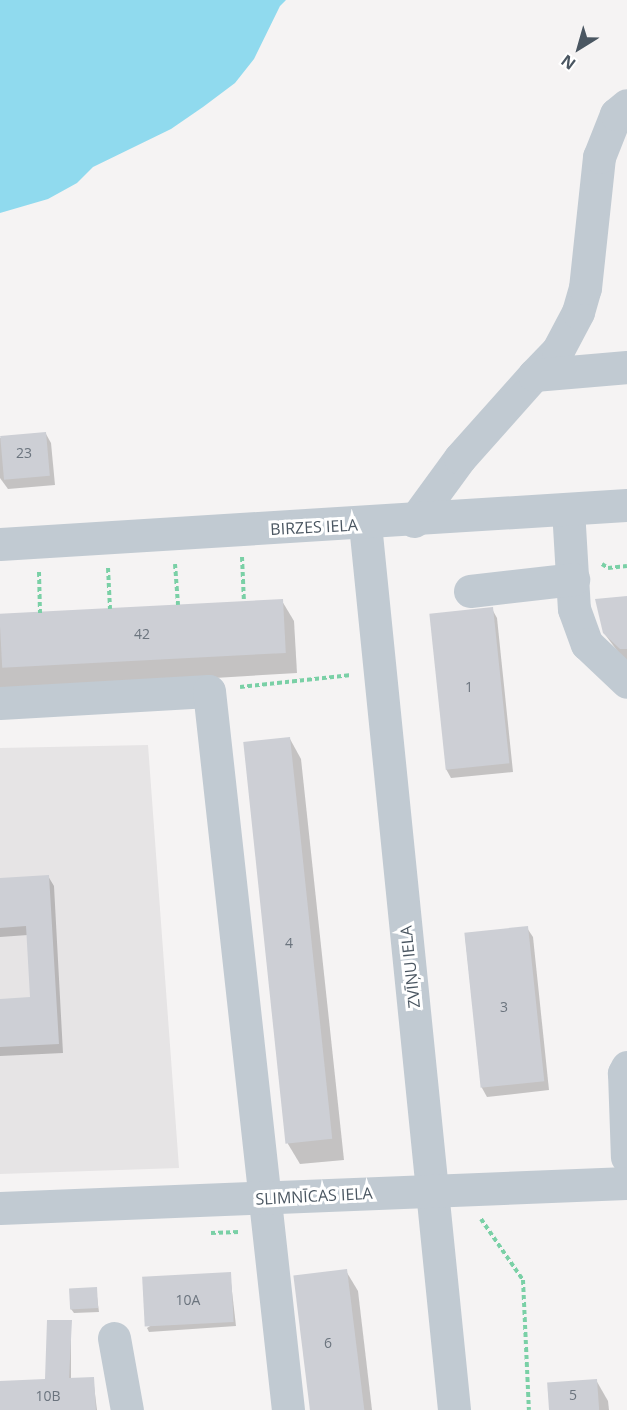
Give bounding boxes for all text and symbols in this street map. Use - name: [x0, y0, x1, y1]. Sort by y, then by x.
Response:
- north arrow: [549, 18, 609, 78]
- text: N: [556, 50, 580, 75]
- house number: 23: [16, 445, 32, 461]
- street label: BIRZES IELA: [270, 515, 358, 539]
- house number: 42: [134, 626, 150, 642]
- house number: 1: [465, 679, 473, 695]
- street label: ZVĪŅU IELA: [396, 925, 424, 1009]
- house number: 4: [285, 935, 293, 951]
- house number: 3: [500, 999, 508, 1015]
- street label: SLIMNĪCAS IELA: [255, 1183, 373, 1209]
- house number: 10A: [176, 1292, 200, 1308]
- house number: 6: [324, 1335, 332, 1351]
- house number: 5: [569, 1387, 577, 1403]
- house number: 10B: [35, 1388, 61, 1404]

